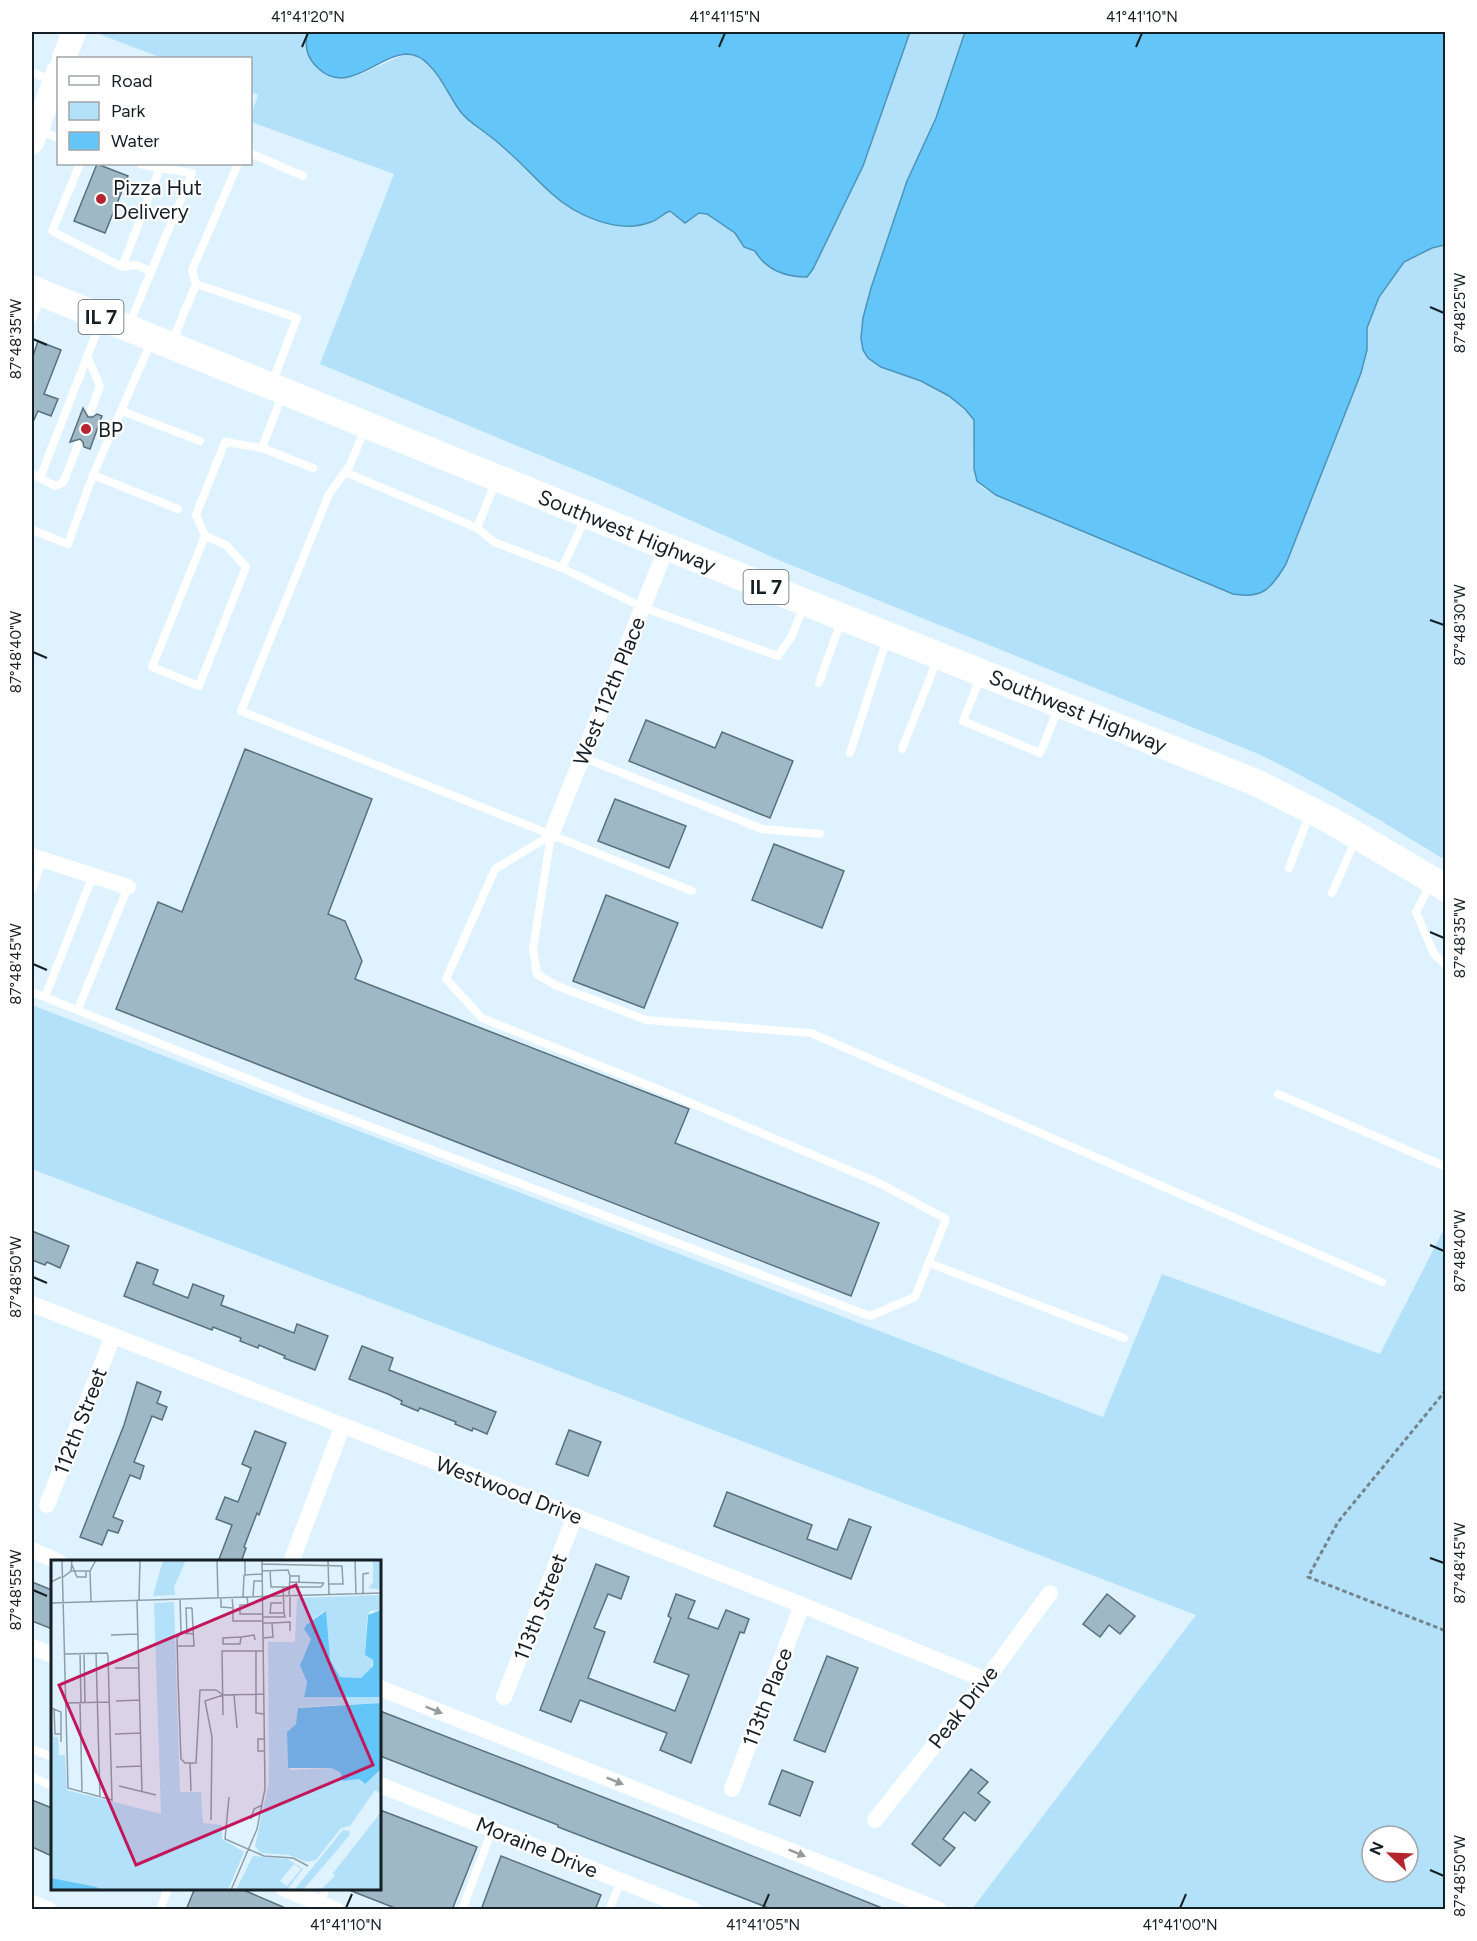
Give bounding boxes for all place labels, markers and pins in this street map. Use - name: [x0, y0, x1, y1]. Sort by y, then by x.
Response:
- place label: Pizza Hut Delivery: [113, 175, 202, 224]
- marker: Pizza Hut Delivery: [94, 192, 108, 206]
- place label: BP: [98, 417, 123, 442]
- marker: BP: [79, 422, 93, 436]

